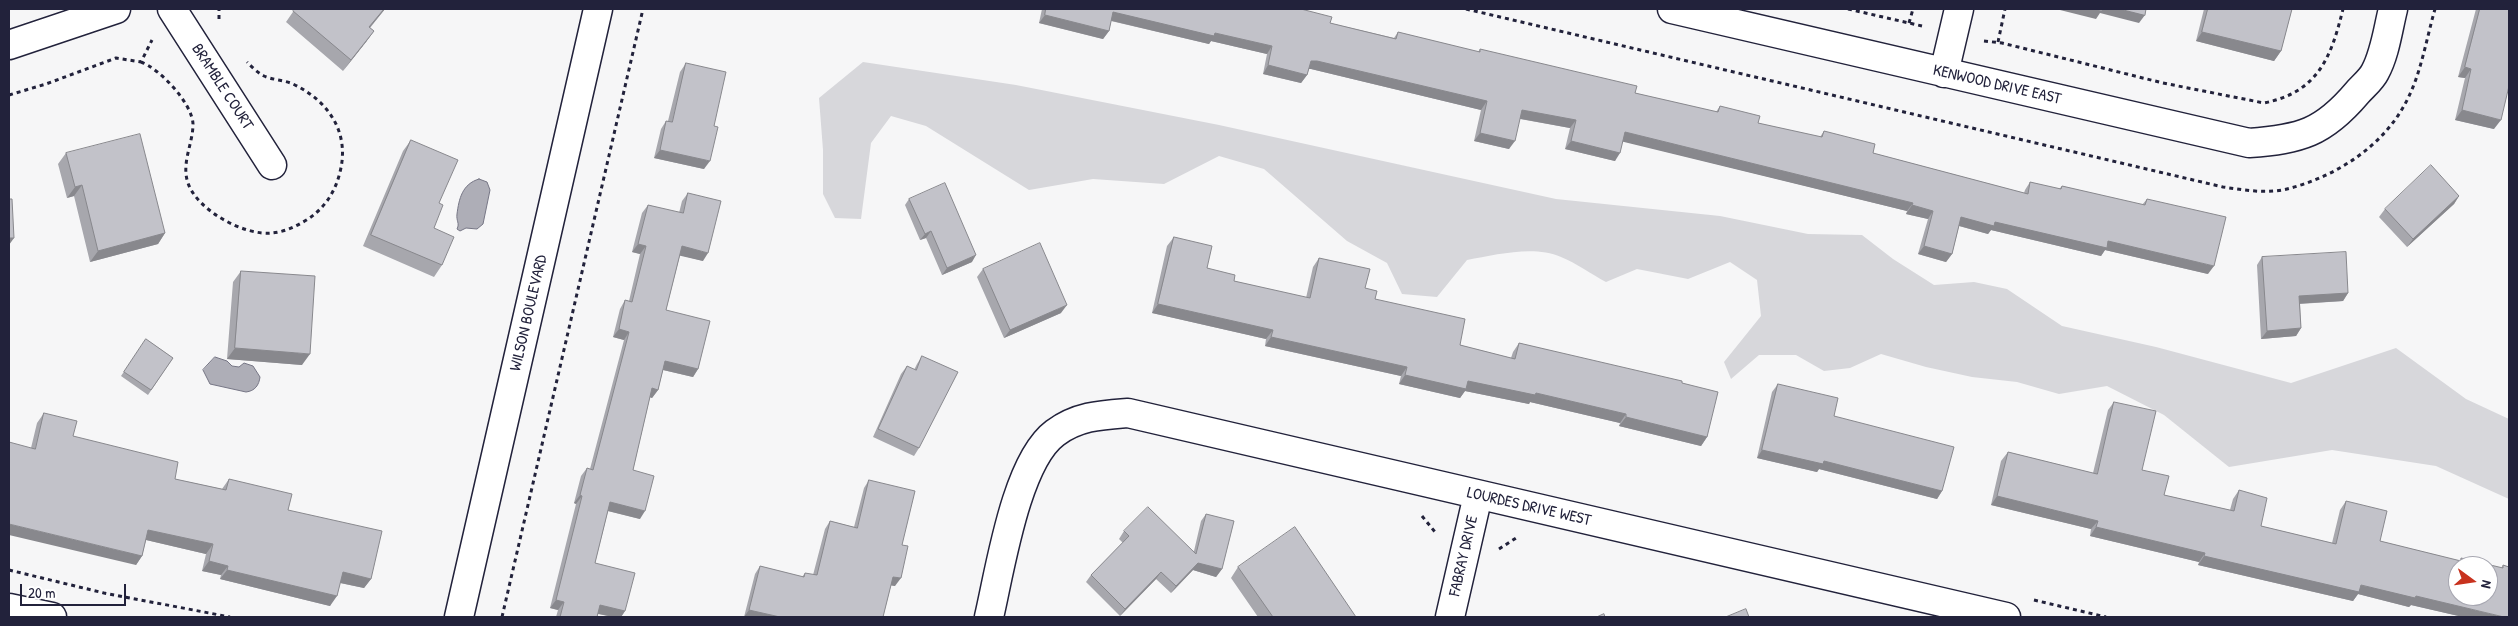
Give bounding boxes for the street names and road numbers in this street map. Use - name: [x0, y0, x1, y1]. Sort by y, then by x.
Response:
- street label: BRAMBLE COURT: [187, 40, 257, 134]
- street label: KENWOOD DRIVE EAST: [1931, 61, 2063, 109]
- street label: WILSON BOULEVARD: [506, 253, 552, 373]
- street label: LOURDES DRIVE WEST: [1465, 483, 1593, 531]
- street label: FABRAY DRIVE: [1445, 514, 1483, 598]

